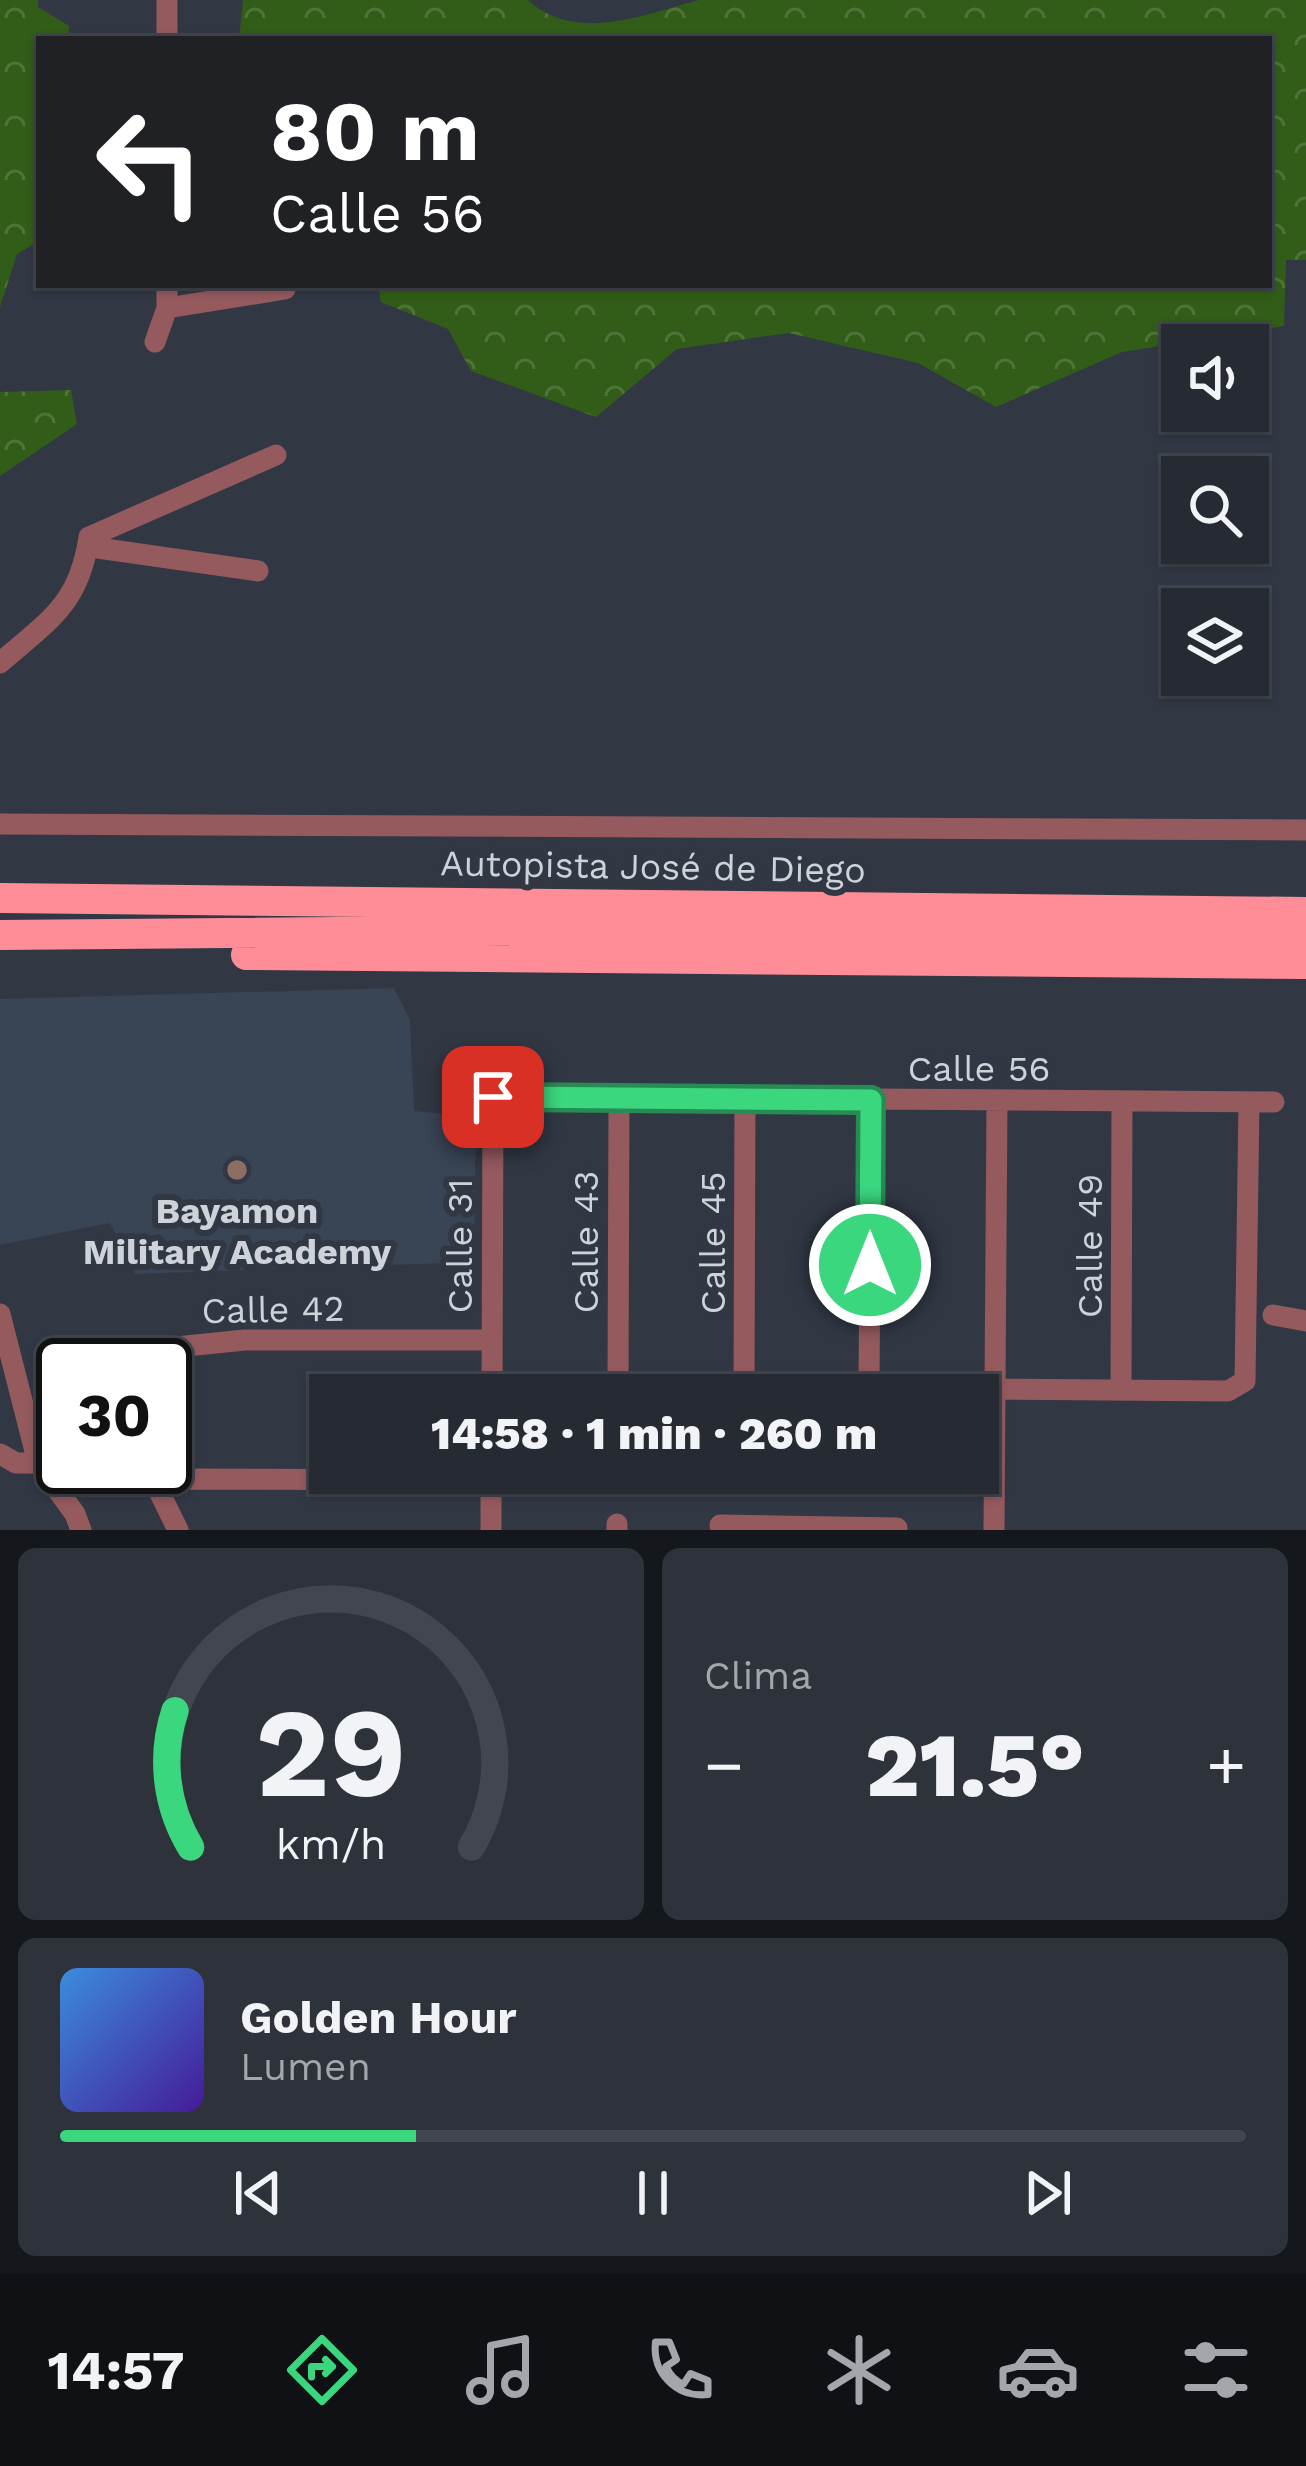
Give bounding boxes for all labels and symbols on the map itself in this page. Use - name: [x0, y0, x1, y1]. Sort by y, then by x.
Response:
- street label: Autopista José de Diego: [440, 842, 866, 892]
- pin: [442, 1046, 544, 1148]
- street label: Calle 56: [908, 1048, 1051, 1090]
- marker: Bayamon Military Academy: [224, 1157, 250, 1183]
- street label: Calle 43: [565, 1170, 607, 1314]
- street label: Calle 45: [692, 1171, 734, 1315]
- street label: Calle 49: [1069, 1174, 1111, 1318]
- street label: Calle 31: [439, 1178, 481, 1314]
- place label: Bayamon Military Academy: [83, 1190, 392, 1273]
- position arrow: [807, 1202, 933, 1328]
- street label: Calle 42: [201, 1288, 345, 1332]
- speed limit sign: 30: [36, 1338, 192, 1494]

